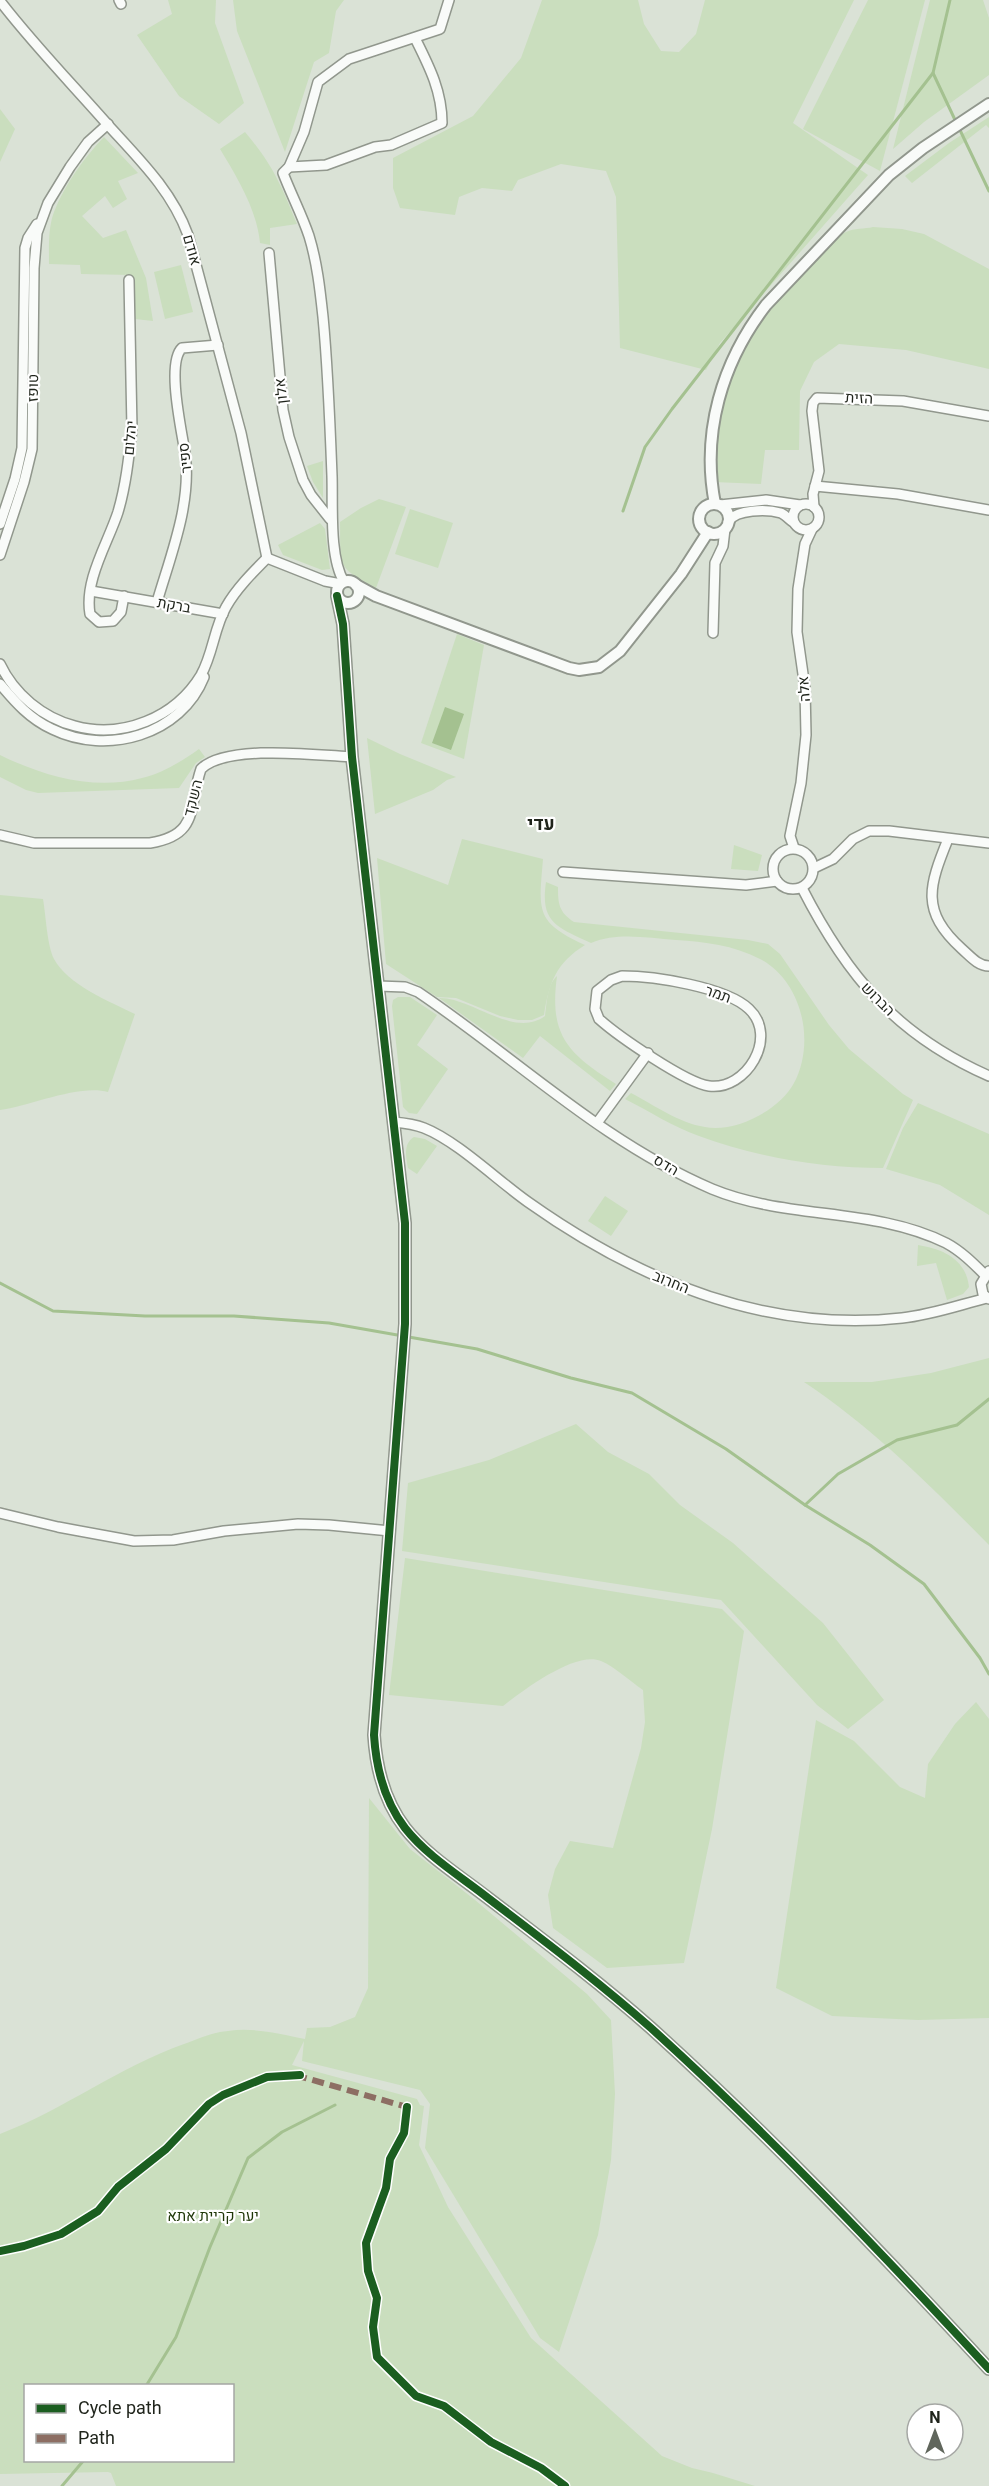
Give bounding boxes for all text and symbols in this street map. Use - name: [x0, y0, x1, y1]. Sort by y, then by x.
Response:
- street label: אודם: [179, 232, 205, 268]
- street label: טופז: [24, 374, 42, 402]
- street label: אלון: [271, 377, 291, 405]
- street label: הזית: [845, 388, 873, 408]
- street label: יהלום: [120, 420, 140, 456]
- street label: ספיר: [174, 442, 196, 474]
- street label: ברקת: [156, 593, 192, 617]
- street label: אלה: [794, 675, 814, 703]
- street label: השקד: [180, 777, 206, 819]
- district label: עדי: [527, 813, 555, 834]
- street label: הברוש: [857, 978, 899, 1020]
- street label: תמר: [703, 981, 733, 1007]
- street label: הדס: [650, 1151, 682, 1179]
- street label: החרוב: [650, 1267, 692, 1297]
- park label: יער קריית אתא: [167, 2207, 259, 2225]
- legend: [24, 2384, 234, 2462]
- text: Cycle path: [78, 2397, 162, 2418]
- north arrow: [905, 2402, 965, 2462]
- text: N: [929, 2408, 941, 2427]
- text: Path: [78, 2427, 115, 2448]

